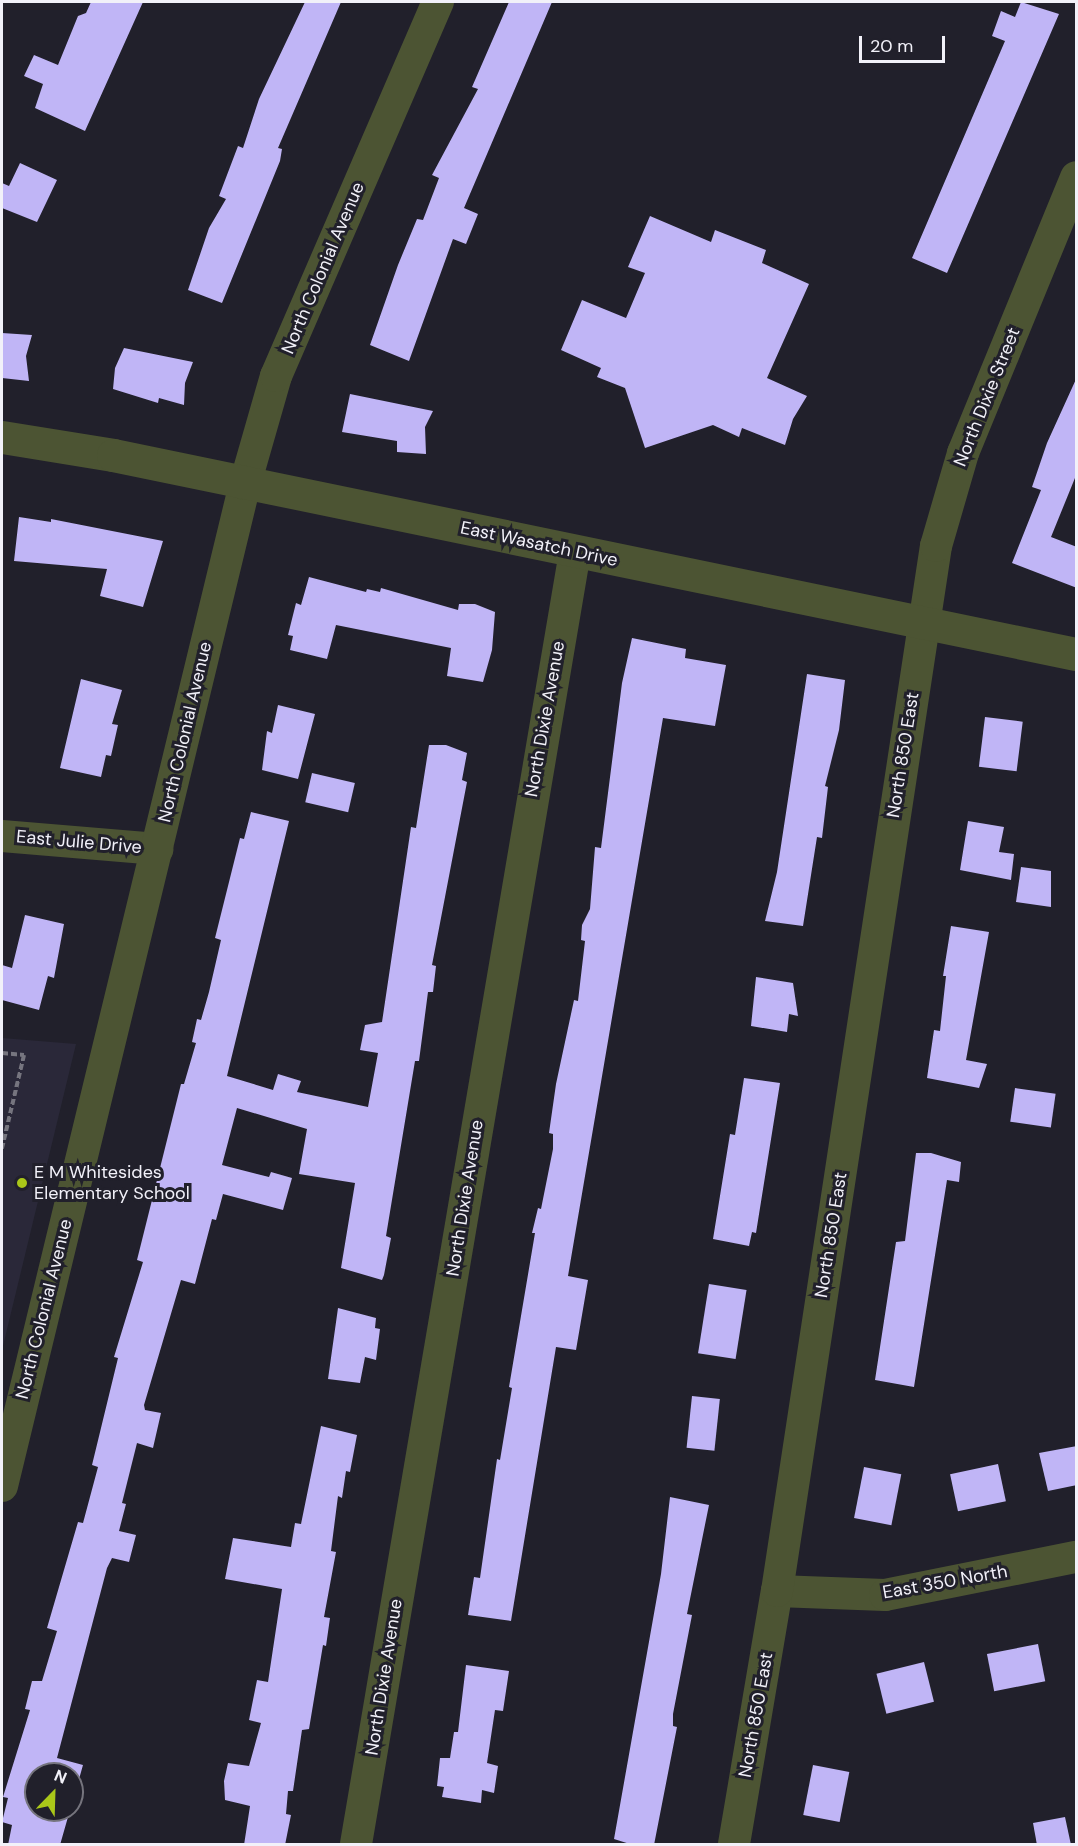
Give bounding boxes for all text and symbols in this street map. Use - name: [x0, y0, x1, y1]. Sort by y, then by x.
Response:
- scale bar: [862, 24, 948, 62]
- text: 20 m: [870, 34, 913, 58]
- street label: North Colonial Avenue: [277, 179, 369, 357]
- street label: North Dixie Street: [949, 324, 1025, 470]
- street label: East Wasatch Drive: [458, 517, 620, 571]
- street label: North Dixie Avenue: [521, 639, 569, 799]
- street label: North Colonial Avenue: [154, 640, 216, 824]
- street label: North 850 East: [882, 691, 924, 819]
- street label: East Julie Drive: [15, 826, 143, 858]
- street label: North Dixie Avenue: [442, 1118, 488, 1278]
- place label: E M Whitesides Elementary School: [34, 1162, 190, 1204]
- street label: North 850 East: [810, 1171, 852, 1299]
- marker: E M Whitesides Elementary School: [15, 1176, 29, 1190]
- street label: North Colonial Avenue: [11, 1217, 77, 1401]
- street label: East 350 North: [881, 1560, 1009, 1604]
- street label: North Dixie Avenue: [361, 1597, 407, 1757]
- street label: North 850 East: [734, 1651, 778, 1779]
- north arrow: [24, 1762, 84, 1822]
- text: N: [51, 1765, 70, 1789]

